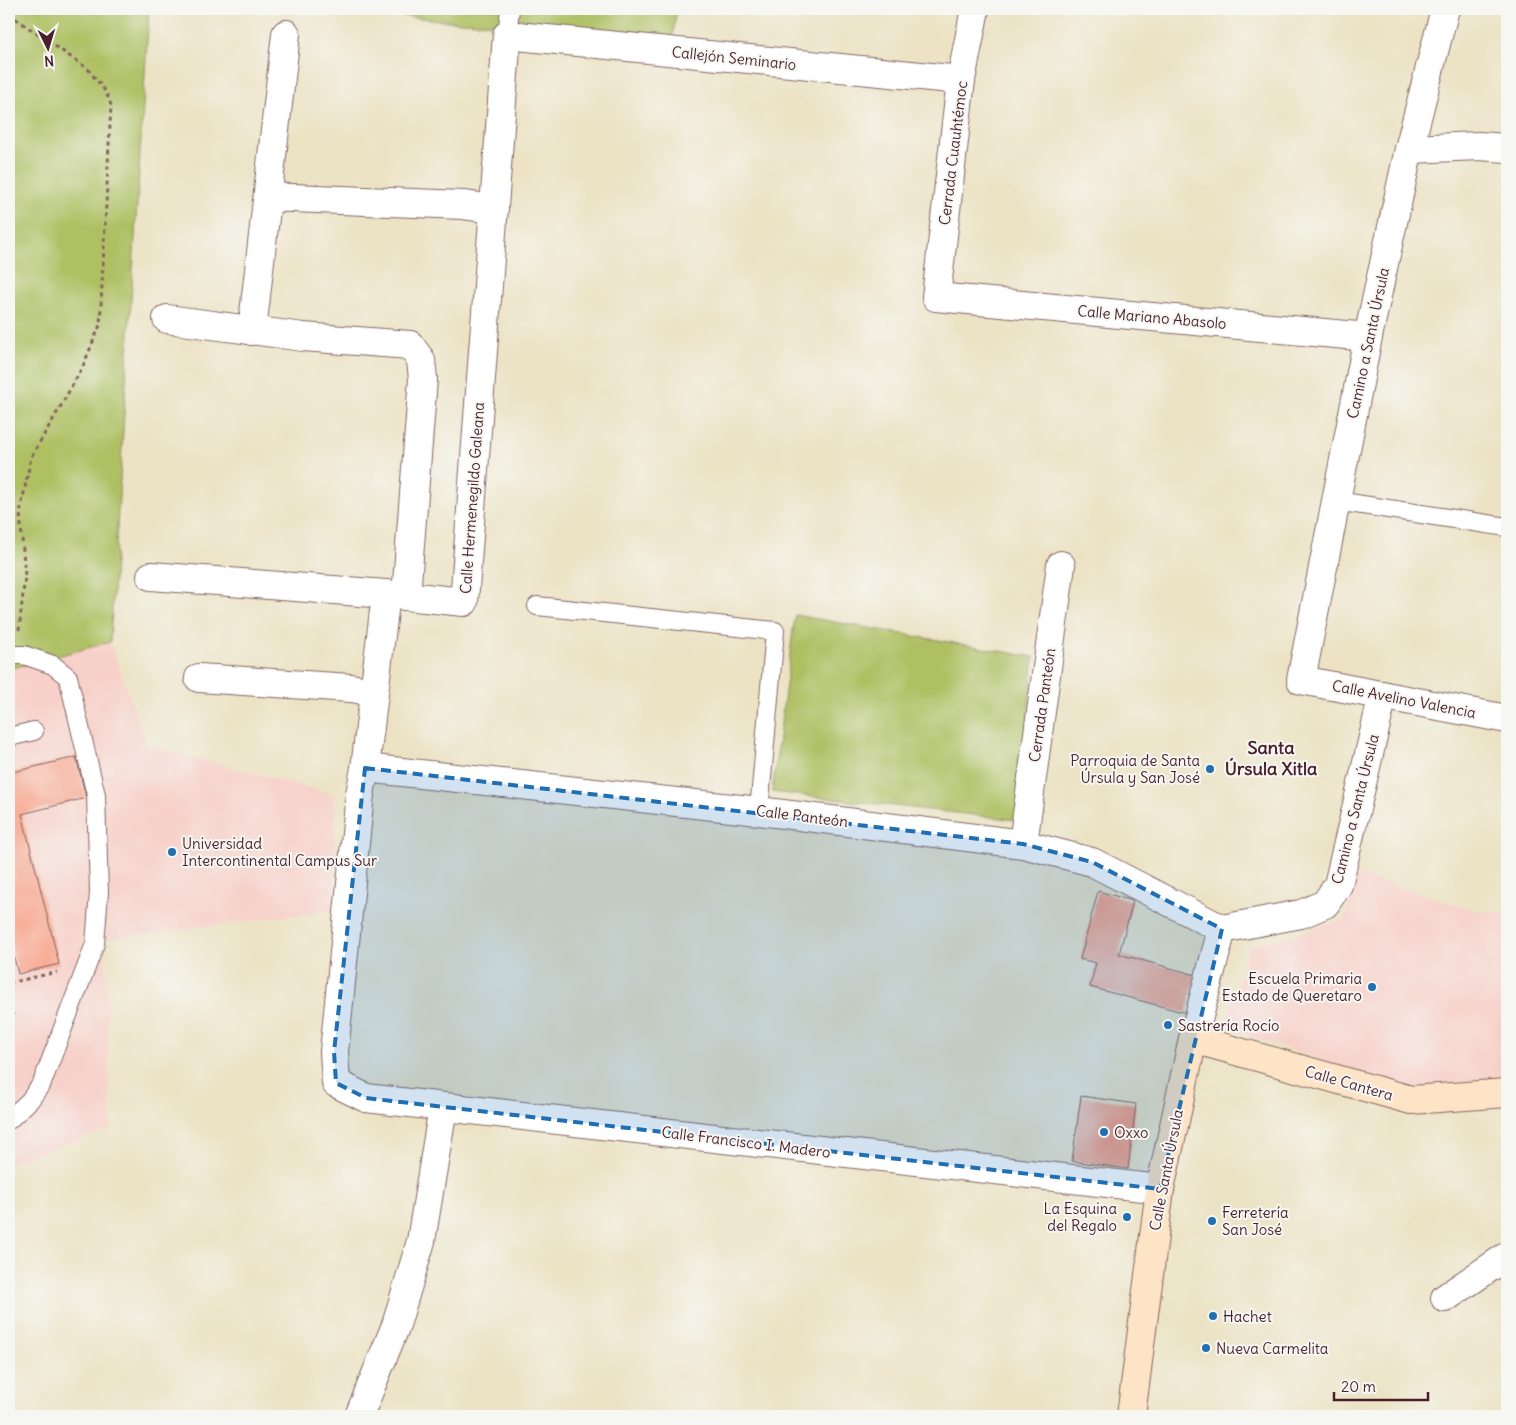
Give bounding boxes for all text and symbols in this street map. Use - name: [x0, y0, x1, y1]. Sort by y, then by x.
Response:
- north arrow: [22, 22, 72, 72]
- street label: Callejón Seminario: [671, 42, 797, 74]
- text: N: [44, 52, 55, 70]
- street label: Cerrada Cuauhtémoc: [935, 79, 971, 226]
- street label: Camino a Santa Úrsula: [1342, 265, 1393, 420]
- street label: Calle Mariano Abasolo: [1077, 301, 1227, 333]
- street label: Calle Hermenegildo Galeana: [456, 401, 488, 594]
- street label: Cerrada Panteón: [1025, 646, 1059, 763]
- street label: Calle Avelino Valencia: [1331, 676, 1478, 722]
- street label: Camino a Santa Úrsula: [1326, 731, 1383, 886]
- district label: Santa Úrsula Xitla: [1225, 736, 1317, 780]
- place label: Parroquia de Santa Úrsula y San José: [1070, 751, 1200, 787]
- marker: Parroquia de Santa Úrsula y San José: [1204, 763, 1216, 775]
- street label: Calle Panteón: [755, 801, 849, 831]
- place label: Universidad Intercontinental Campus Sur: [182, 834, 377, 870]
- marker: Universidad Intercontinental Campus Sur: [166, 846, 178, 858]
- place label: Escuela Primaria Estado de Queretaro: [1222, 969, 1362, 1005]
- marker: Escuela Primaria Estado de Queretaro: [1366, 981, 1378, 993]
- place label: Sastrería Rocío: [1178, 1016, 1279, 1035]
- marker: Sastrería Rocío: [1162, 1019, 1174, 1031]
- street label: Calle Cantera: [1303, 1061, 1396, 1105]
- street label: Calle Santa Úrsula: [1144, 1107, 1187, 1232]
- street label: Calle Francisco I. Madero: [660, 1122, 832, 1162]
- place label: Oxxo: [1114, 1123, 1149, 1142]
- marker: Oxxo: [1098, 1126, 1110, 1138]
- place label: La Esquina del Regalo: [1043, 1199, 1117, 1235]
- place label: Ferretería San José: [1222, 1203, 1289, 1239]
- marker: La Esquina del Regalo: [1121, 1211, 1133, 1223]
- marker: Ferretería San José: [1206, 1215, 1218, 1227]
- place label: Hachet: [1223, 1307, 1272, 1326]
- marker: Hachet: [1207, 1310, 1219, 1322]
- place label: Nueva Carmelita: [1216, 1339, 1329, 1358]
- marker: Nueva Carmelita: [1200, 1342, 1212, 1354]
- scale bar: [1334, 1370, 1427, 1402]
- text: 20 m: [1341, 1377, 1376, 1396]

